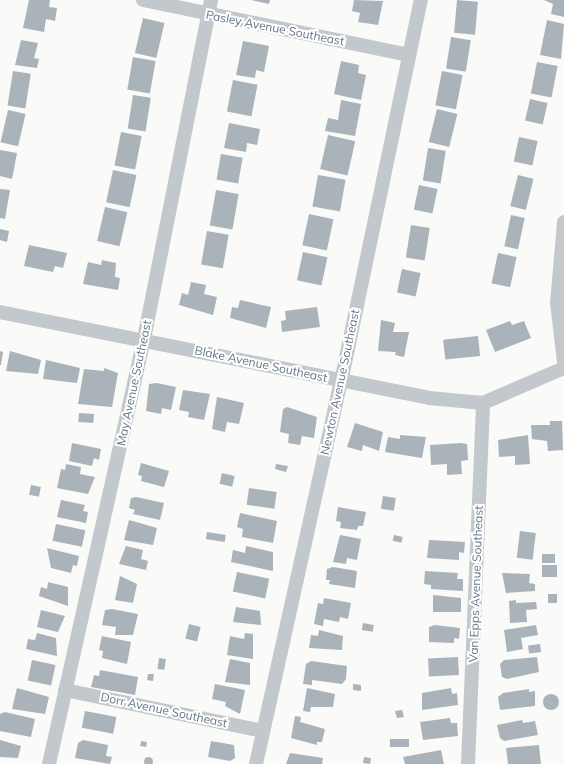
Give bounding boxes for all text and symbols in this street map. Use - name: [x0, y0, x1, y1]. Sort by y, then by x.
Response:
- street label: Pasley Avenue Southeast: [205, 8, 345, 48]
- street label: Newton Avenue Southeast: [318, 308, 362, 456]
- street label: May Avenue Southeast: [114, 319, 154, 447]
- street label: Blake Avenue Southeast: [193, 343, 329, 385]
- street label: Van Epps Avenue Southeast: [466, 505, 486, 663]
- street label: Dorr Avenue Southeast: [99, 690, 229, 730]

